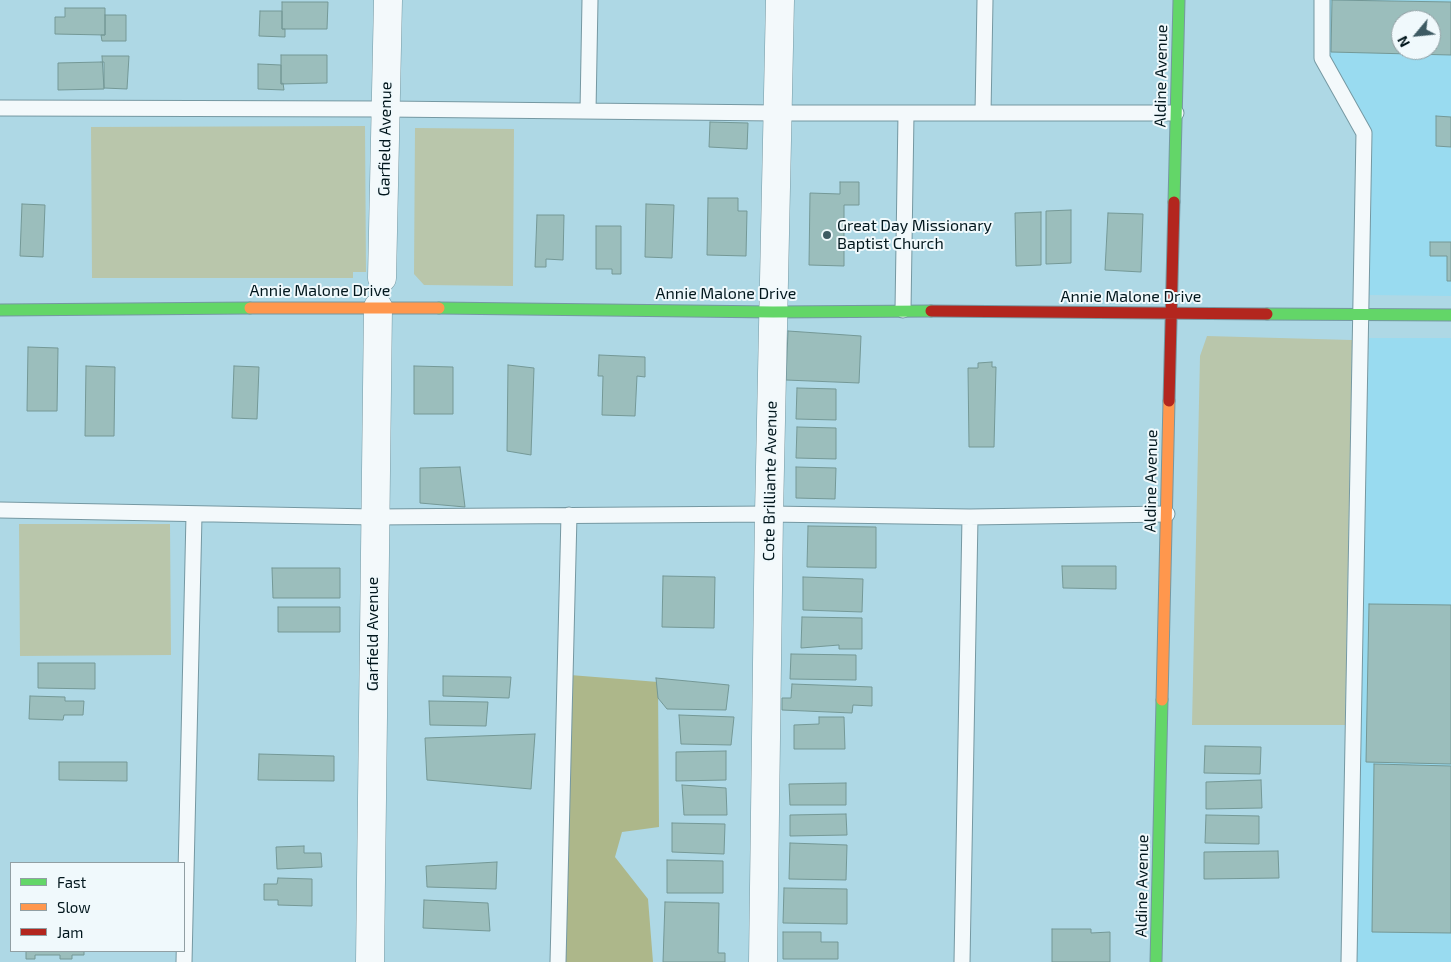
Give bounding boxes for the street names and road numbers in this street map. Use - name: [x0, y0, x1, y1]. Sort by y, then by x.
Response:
- street label: Aldine Avenue: [1151, 24, 1171, 128]
- street label: Garfield Avenue: [374, 82, 396, 196]
- street label: Annie Malone Drive: [250, 281, 390, 301]
- street label: Annie Malone Drive: [656, 284, 796, 304]
- street label: Annie Malone Drive: [1061, 287, 1201, 307]
- street label: Cote Brilliante Avenue: [759, 401, 781, 561]
- street label: Aldine Avenue: [1141, 429, 1161, 533]
- street label: Garfield Avenue: [363, 577, 383, 691]
- street label: Aldine Avenue: [1132, 834, 1152, 938]

